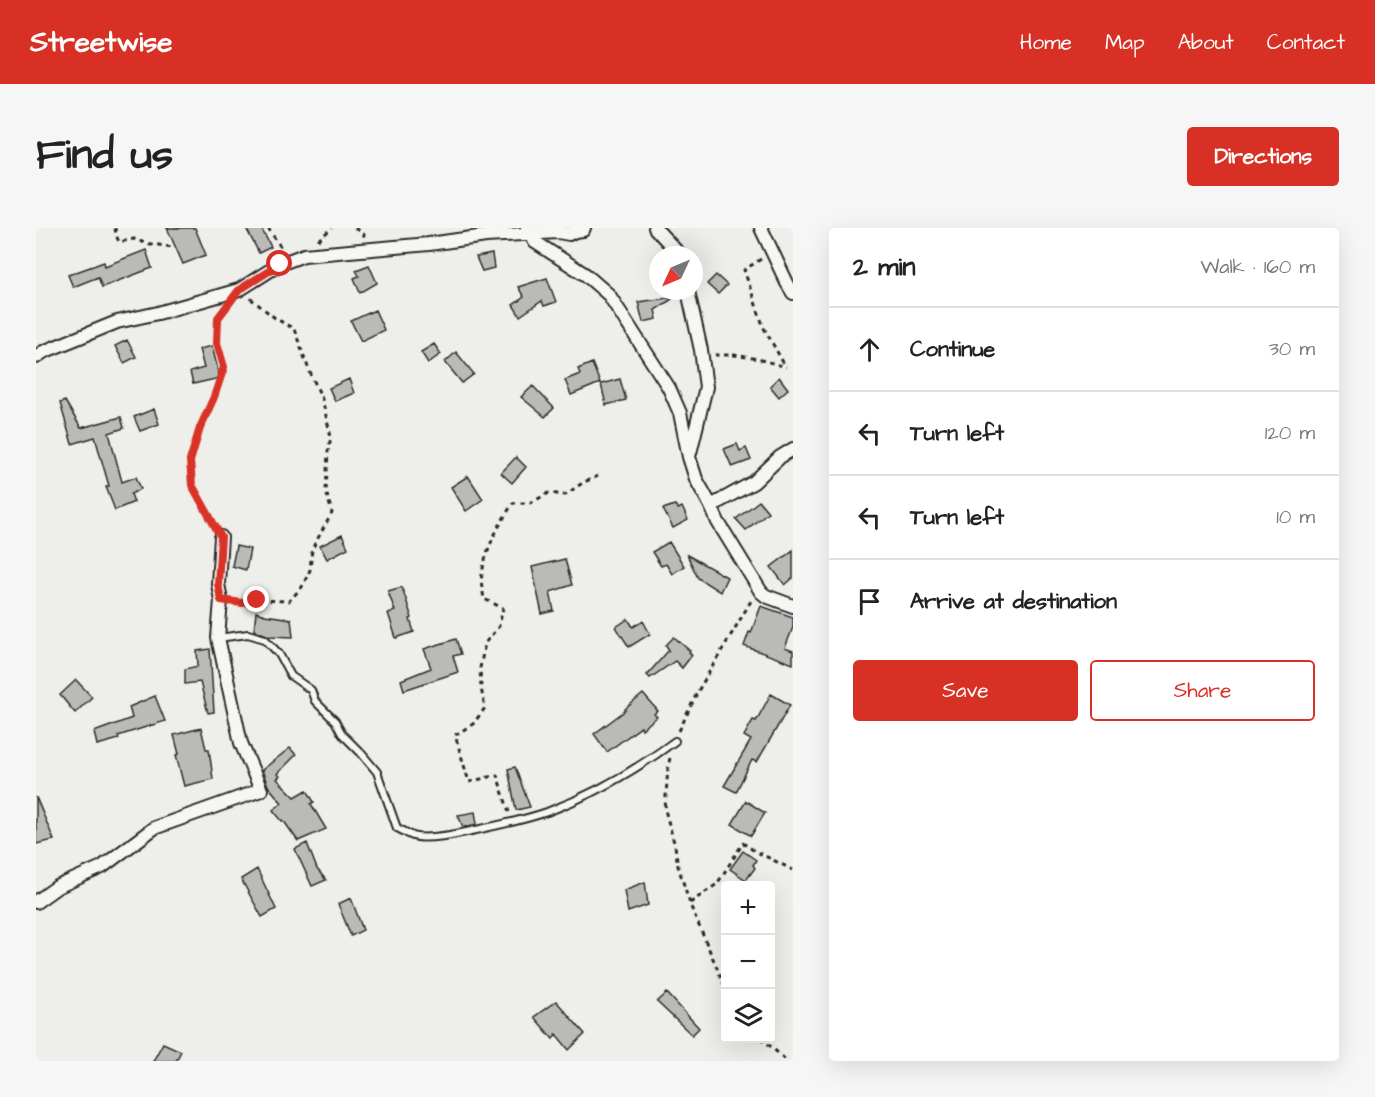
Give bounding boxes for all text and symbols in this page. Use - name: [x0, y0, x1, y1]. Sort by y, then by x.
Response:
- text: Streetwise: [30, 23, 172, 62]
- text: Home: [1020, 28, 1072, 57]
- text: Map: [1105, 28, 1145, 57]
- text: About: [1178, 28, 1234, 57]
- text: Contact: [1267, 28, 1345, 57]
- text: Find us: [36, 127, 173, 185]
- button: Directions: [1187, 127, 1339, 186]
- north arrow: [649, 246, 703, 300]
- text: 2 min: [853, 249, 915, 285]
- route start: [266, 250, 292, 276]
- text: Walk · 160 m: [1200, 253, 1315, 281]
- icon: ahead: [853, 333, 886, 366]
- text: Continue: [910, 334, 995, 365]
- text: 30 m: [1269, 335, 1315, 363]
- icon: left: [853, 417, 886, 450]
- text: Turn left: [910, 418, 1004, 449]
- text: 120 m: [1265, 419, 1315, 447]
- icon: left: [853, 501, 886, 534]
- text: Turn left: [910, 502, 1004, 533]
- text: 10 m: [1276, 503, 1315, 531]
- icon: arrive: [853, 585, 886, 618]
- route end: [243, 586, 269, 612]
- text: Arrive at destination: [910, 586, 1117, 617]
- button: Save: [853, 660, 1078, 721]
- button: Share: [1090, 660, 1315, 721]
- map controls: [721, 881, 775, 1043]
- button: +: [721, 881, 775, 935]
- button: −: [721, 935, 775, 989]
- button: layers: [721, 989, 775, 1043]

